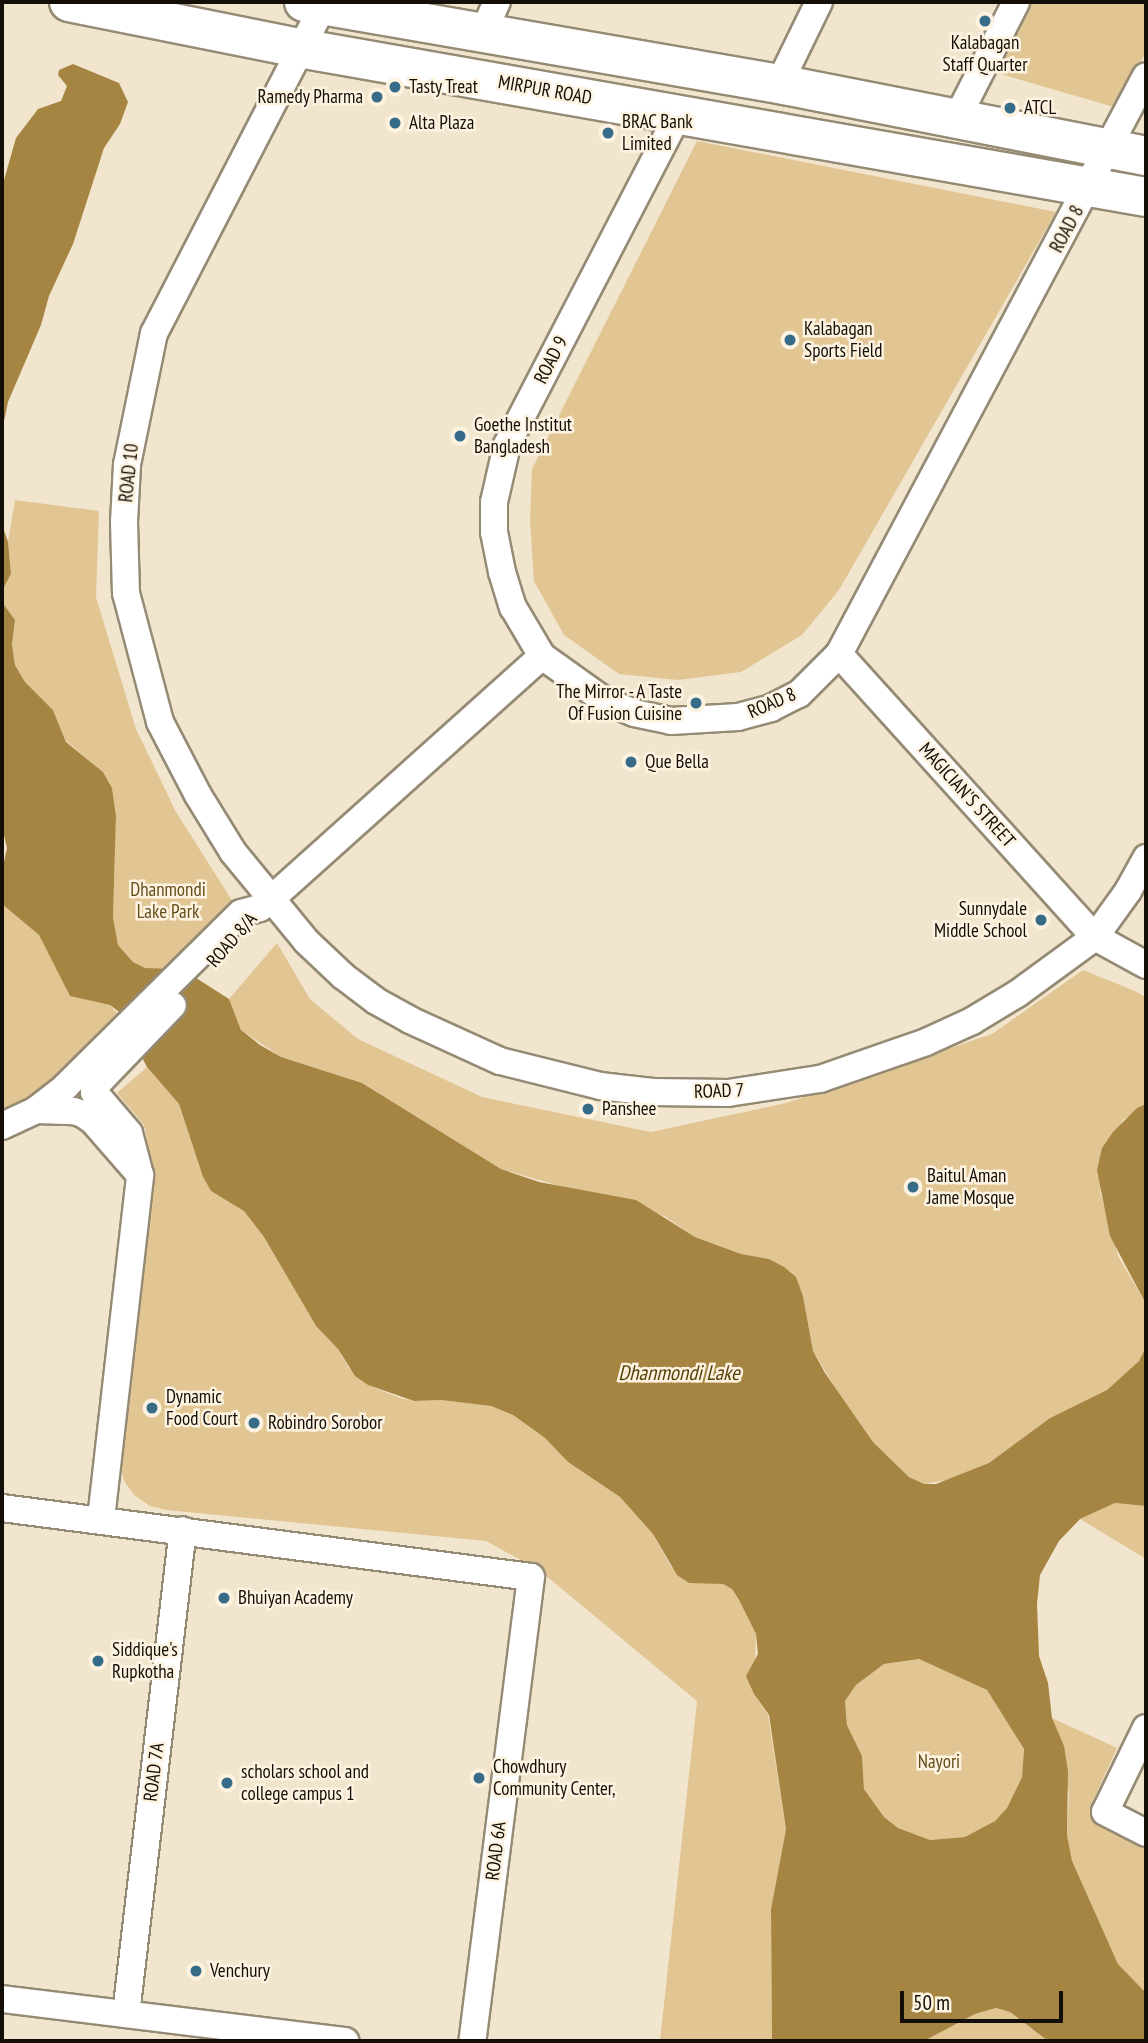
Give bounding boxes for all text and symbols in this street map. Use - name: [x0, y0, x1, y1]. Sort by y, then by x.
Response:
- marker: Kalabagan Staff Quarter: [977, 13, 993, 29]
- place label: Kalabagan Staff Quarter: [943, 32, 1027, 76]
- street label: MIRPUR ROAD: [496, 71, 594, 109]
- place label: Tasty Treat: [409, 76, 479, 98]
- marker: Tasty Treat: [387, 79, 403, 95]
- place label: Ramedy Pharma: [257, 86, 363, 108]
- marker: Ramedy Pharma: [369, 89, 385, 105]
- place label: ATCL: [1024, 97, 1056, 119]
- marker: ATCL: [1002, 100, 1018, 116]
- place label: BRAC Bank Limited: [622, 111, 693, 155]
- place label: Alta Plaza: [409, 112, 474, 134]
- marker: Alta Plaza: [387, 115, 403, 131]
- marker: BRAC Bank Limited: [600, 125, 616, 141]
- street label: ROAD 8: [1045, 202, 1089, 256]
- place label: Kalabagan Sports Field: [804, 318, 882, 362]
- street label: ROAD 9: [529, 332, 573, 388]
- marker: Kalabagan Sports Field: [782, 332, 798, 348]
- place label: Goethe Institut Bangladesh: [474, 414, 572, 458]
- marker: Goethe Institut Bangladesh: [452, 428, 468, 444]
- street label: ROAD 10: [115, 443, 143, 503]
- place label: The Mirror - A Taste Of Fusion Cuisine: [553, 681, 682, 725]
- street label: ROAD 8: [744, 683, 800, 723]
- marker: The Mirror - A Taste Of Fusion Cuisine: [688, 695, 704, 711]
- street label: MAGICIAN'S STREET: [914, 738, 1020, 852]
- place label: Que Bella: [645, 751, 709, 773]
- marker: Que Bella: [623, 754, 639, 770]
- park label: Dhanmondi Lake Park: [130, 879, 206, 923]
- place label: Sunnydale Middle School: [934, 898, 1027, 942]
- street label: ROAD 8/A: [202, 908, 262, 972]
- marker: Sunnydale Middle School: [1033, 912, 1049, 928]
- street label: ROAD 7: [694, 1079, 744, 1103]
- place label: Panshee: [602, 1098, 656, 1120]
- marker: Panshee: [580, 1101, 596, 1117]
- place label: Baitul Aman Jame Mosque: [927, 1165, 1014, 1209]
- marker: Baitul Aman Jame Mosque: [905, 1179, 921, 1195]
- water label: Dhanmondi Lake: [618, 1360, 740, 1386]
- place label: Dynamic Food Court: [166, 1386, 238, 1430]
- marker: Dynamic Food Court: [144, 1400, 160, 1416]
- place label: Robindro Sorobor: [268, 1412, 382, 1434]
- marker: Robindro Sorobor: [246, 1415, 262, 1431]
- place label: Bhuiyan Academy: [238, 1587, 354, 1609]
- marker: Bhuiyan Academy: [216, 1590, 232, 1606]
- place label: Siddique's Rupkotha: [112, 1639, 178, 1683]
- marker: Siddique's Rupkotha: [90, 1653, 106, 1669]
- street label: ROAD 7A: [139, 1741, 169, 1803]
- park label: Nayori: [918, 1751, 960, 1773]
- place label: Chowdhury Community Center,: [493, 1756, 616, 1800]
- place label: scholars school and college campus 1: [241, 1761, 369, 1805]
- marker: Chowdhury Community Center,: [471, 1770, 487, 1786]
- marker: scholars school and college campus 1: [219, 1775, 235, 1791]
- street label: ROAD 6A: [481, 1820, 511, 1882]
- place label: Venchury: [210, 1960, 270, 1982]
- marker: Venchury: [188, 1963, 204, 1979]
- scale bar: [903, 1976, 1066, 2020]
- text: 50 m: [913, 1989, 950, 2016]

